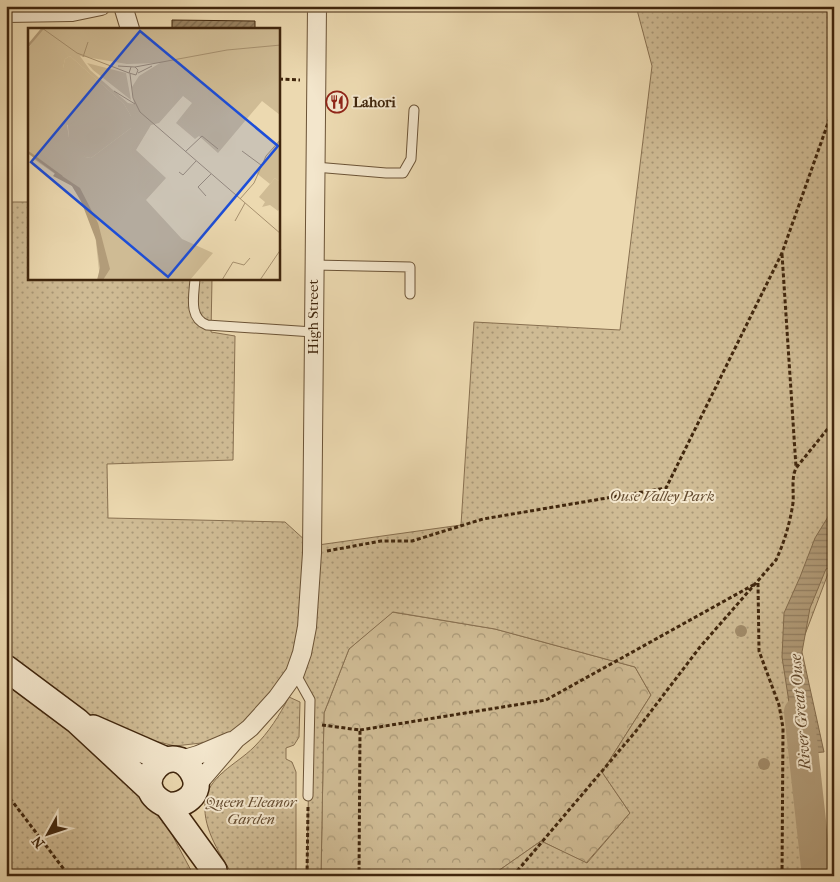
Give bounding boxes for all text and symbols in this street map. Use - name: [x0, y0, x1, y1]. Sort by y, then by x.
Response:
- inset map: [28, 28, 280, 280]
- restaurant icon: Lahori: [325, 90, 349, 114]
- place label: Lahori: [353, 93, 396, 111]
- street label: High Street: [304, 279, 322, 355]
- park label: Ouse Valley Park: [610, 487, 715, 505]
- water label: River Great Ouse: [785, 653, 815, 772]
- park label: Queen Eleanor Garden: [204, 793, 298, 828]
- north arrow: [22, 810, 72, 860]
- text: N: [28, 832, 48, 852]

